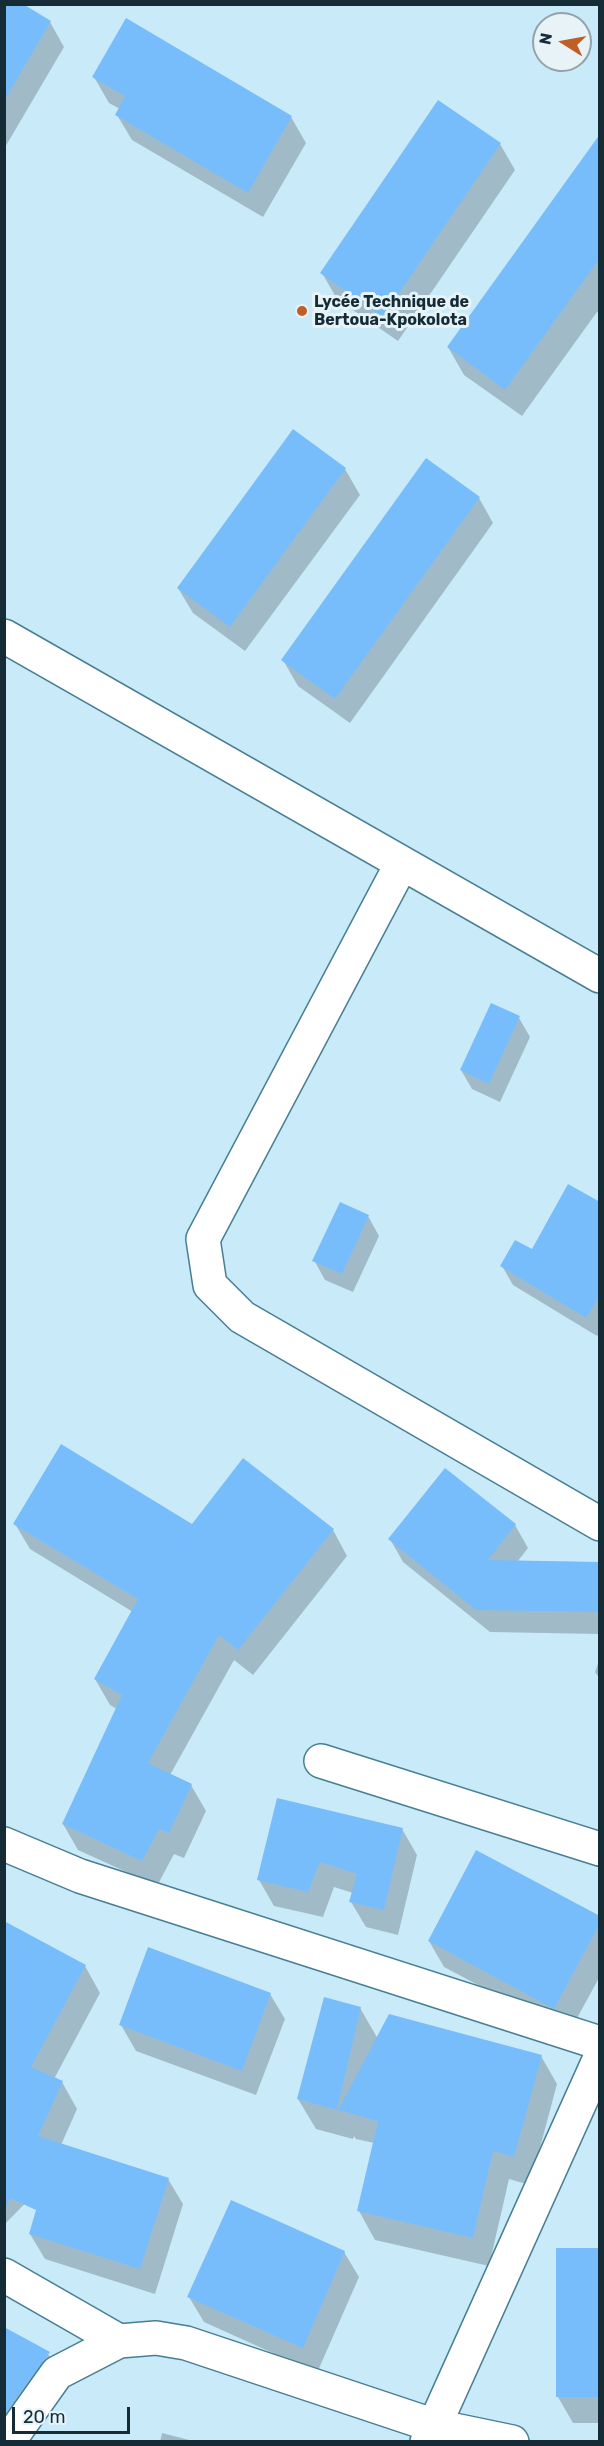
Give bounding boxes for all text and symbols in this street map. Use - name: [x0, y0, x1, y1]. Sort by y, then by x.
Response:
- north arrow: [532, 12, 592, 72]
- text: N: [535, 31, 556, 46]
- place label: Lycée Technique de Bertoua-Kpokolota: [314, 292, 469, 330]
- marker: Lycée Technique de Bertoua-Kpokolota: [295, 304, 309, 318]
- scale bar: [15, 2395, 134, 2433]
- text: 20 m: [23, 2406, 65, 2428]

